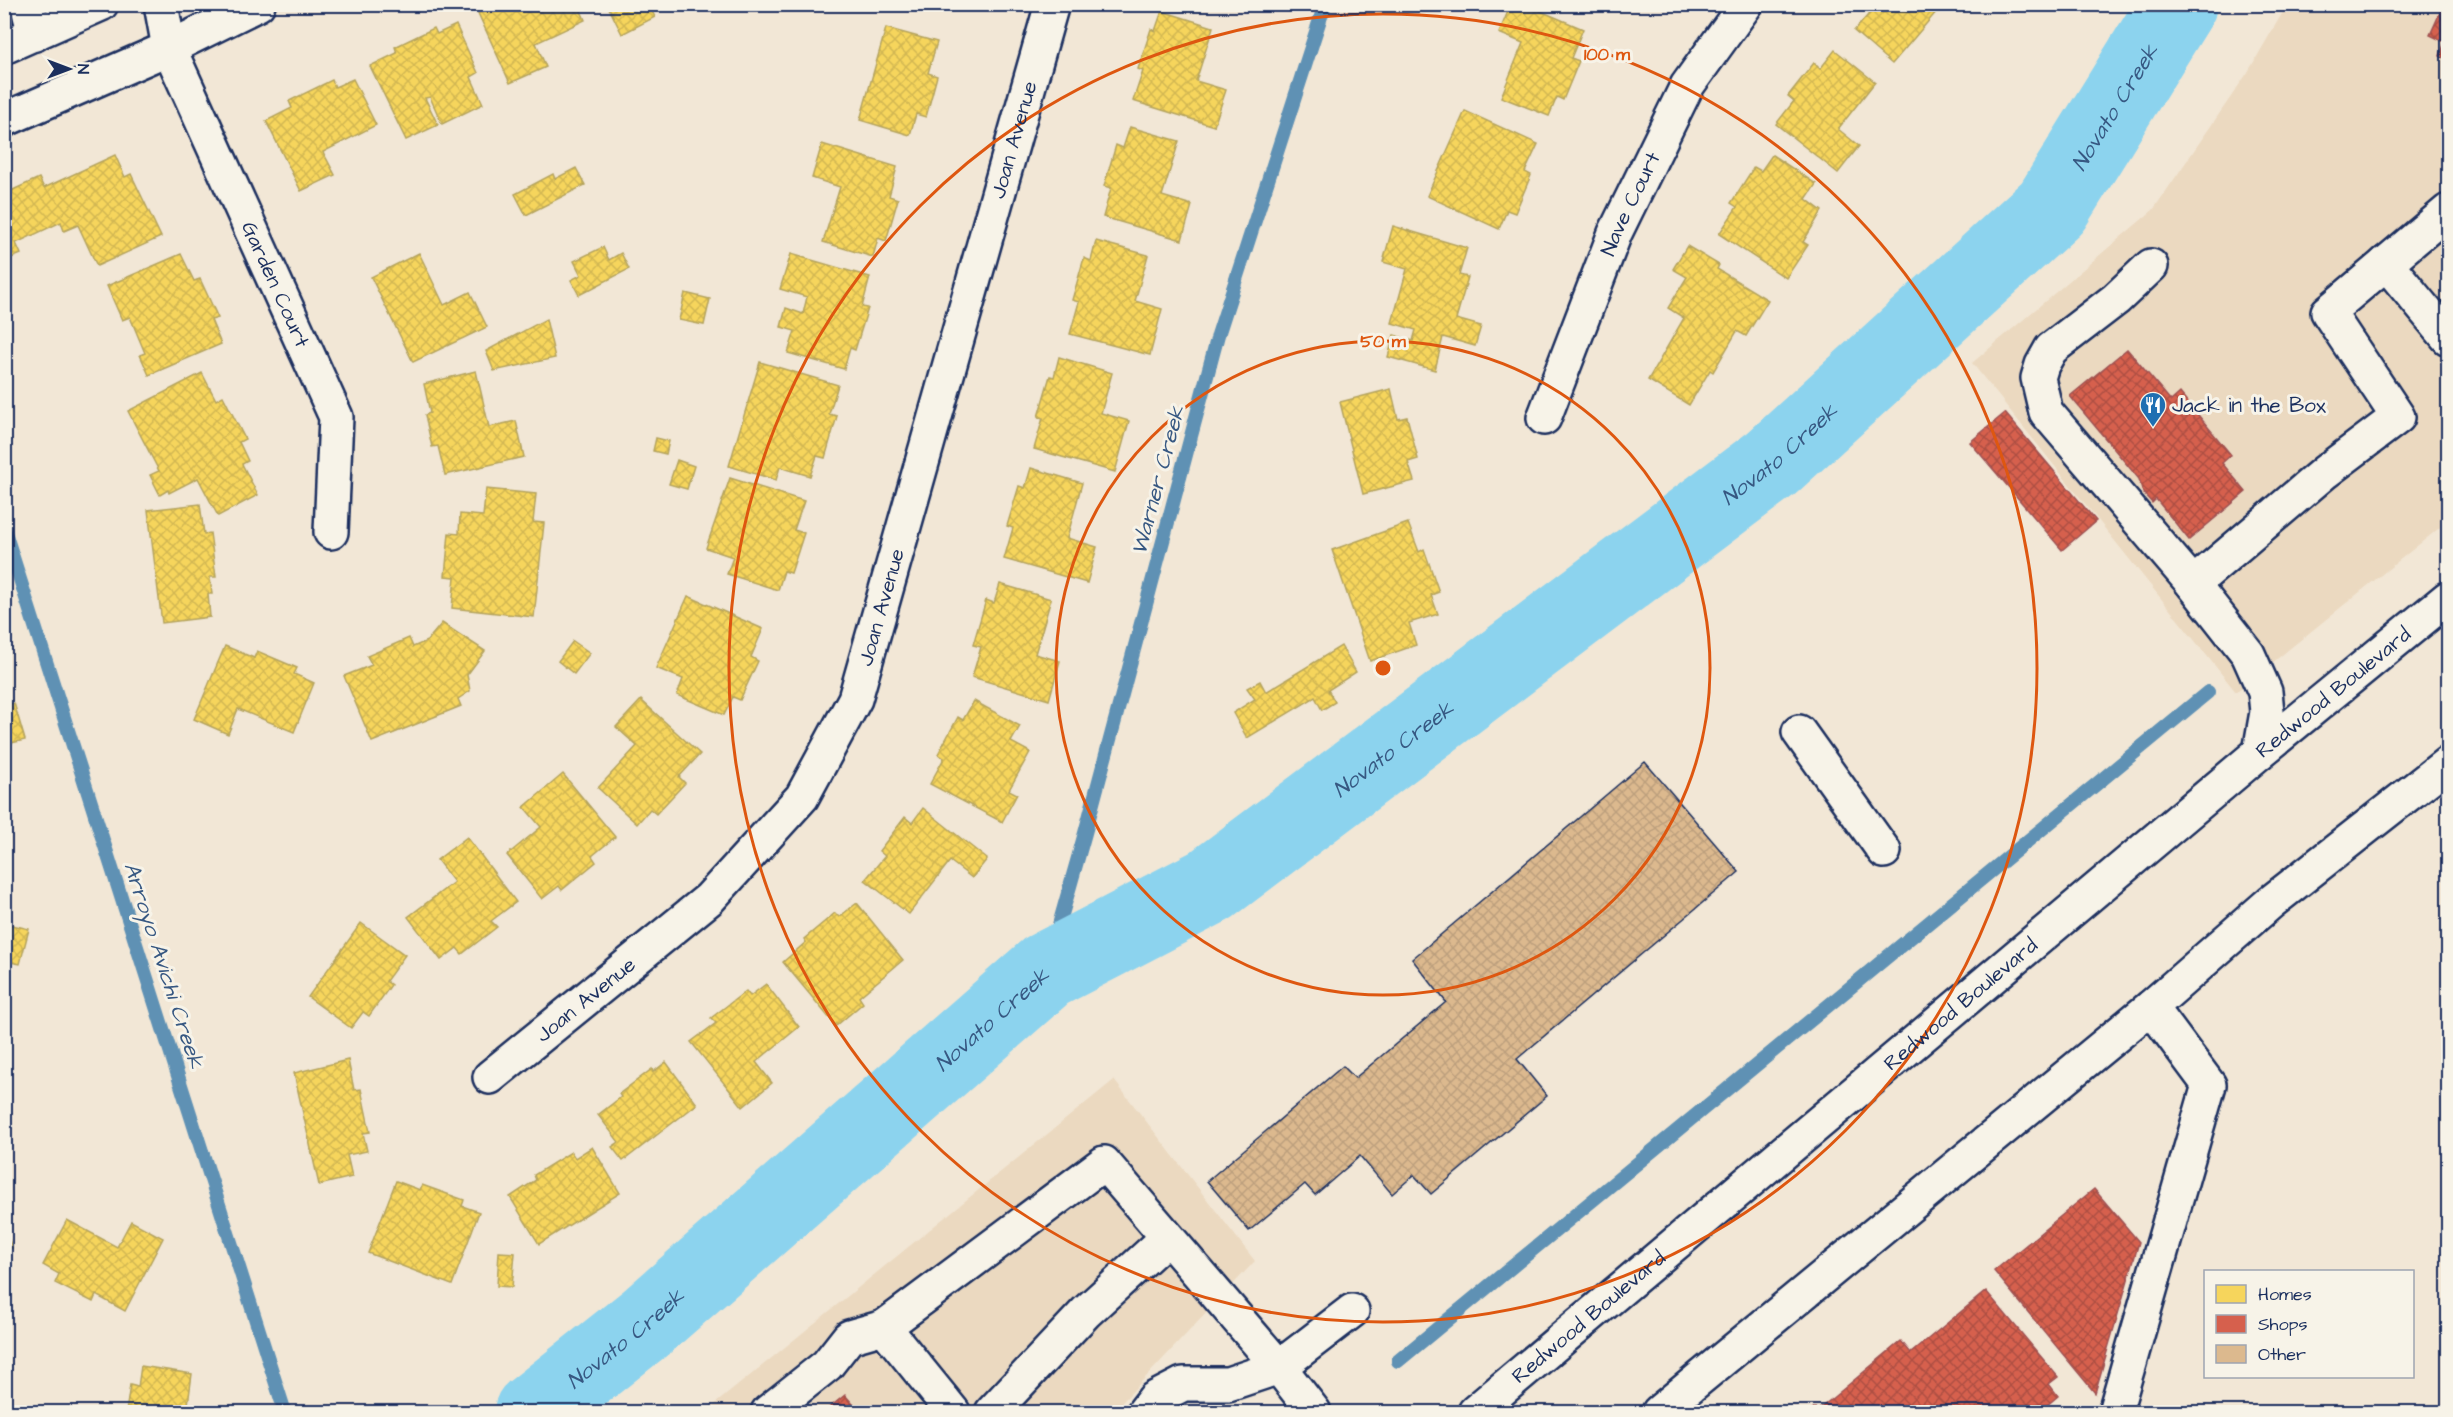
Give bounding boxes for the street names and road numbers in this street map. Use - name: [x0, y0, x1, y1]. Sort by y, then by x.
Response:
- street label: Joan Avenue: [984, 78, 1044, 202]
- street label: Nave Court: [1594, 147, 1668, 260]
- street label: Garden Court: [234, 217, 317, 353]
- street label: Joan Avenue: [851, 545, 912, 669]
- street label: Redwood Boulevard: [2250, 620, 2417, 765]
- street label: Redwood Boulevard: [1877, 931, 2044, 1078]
- street label: Joan Avenue: [530, 950, 642, 1049]
- street label: Redwood Boulevard: [1505, 1244, 1672, 1390]

